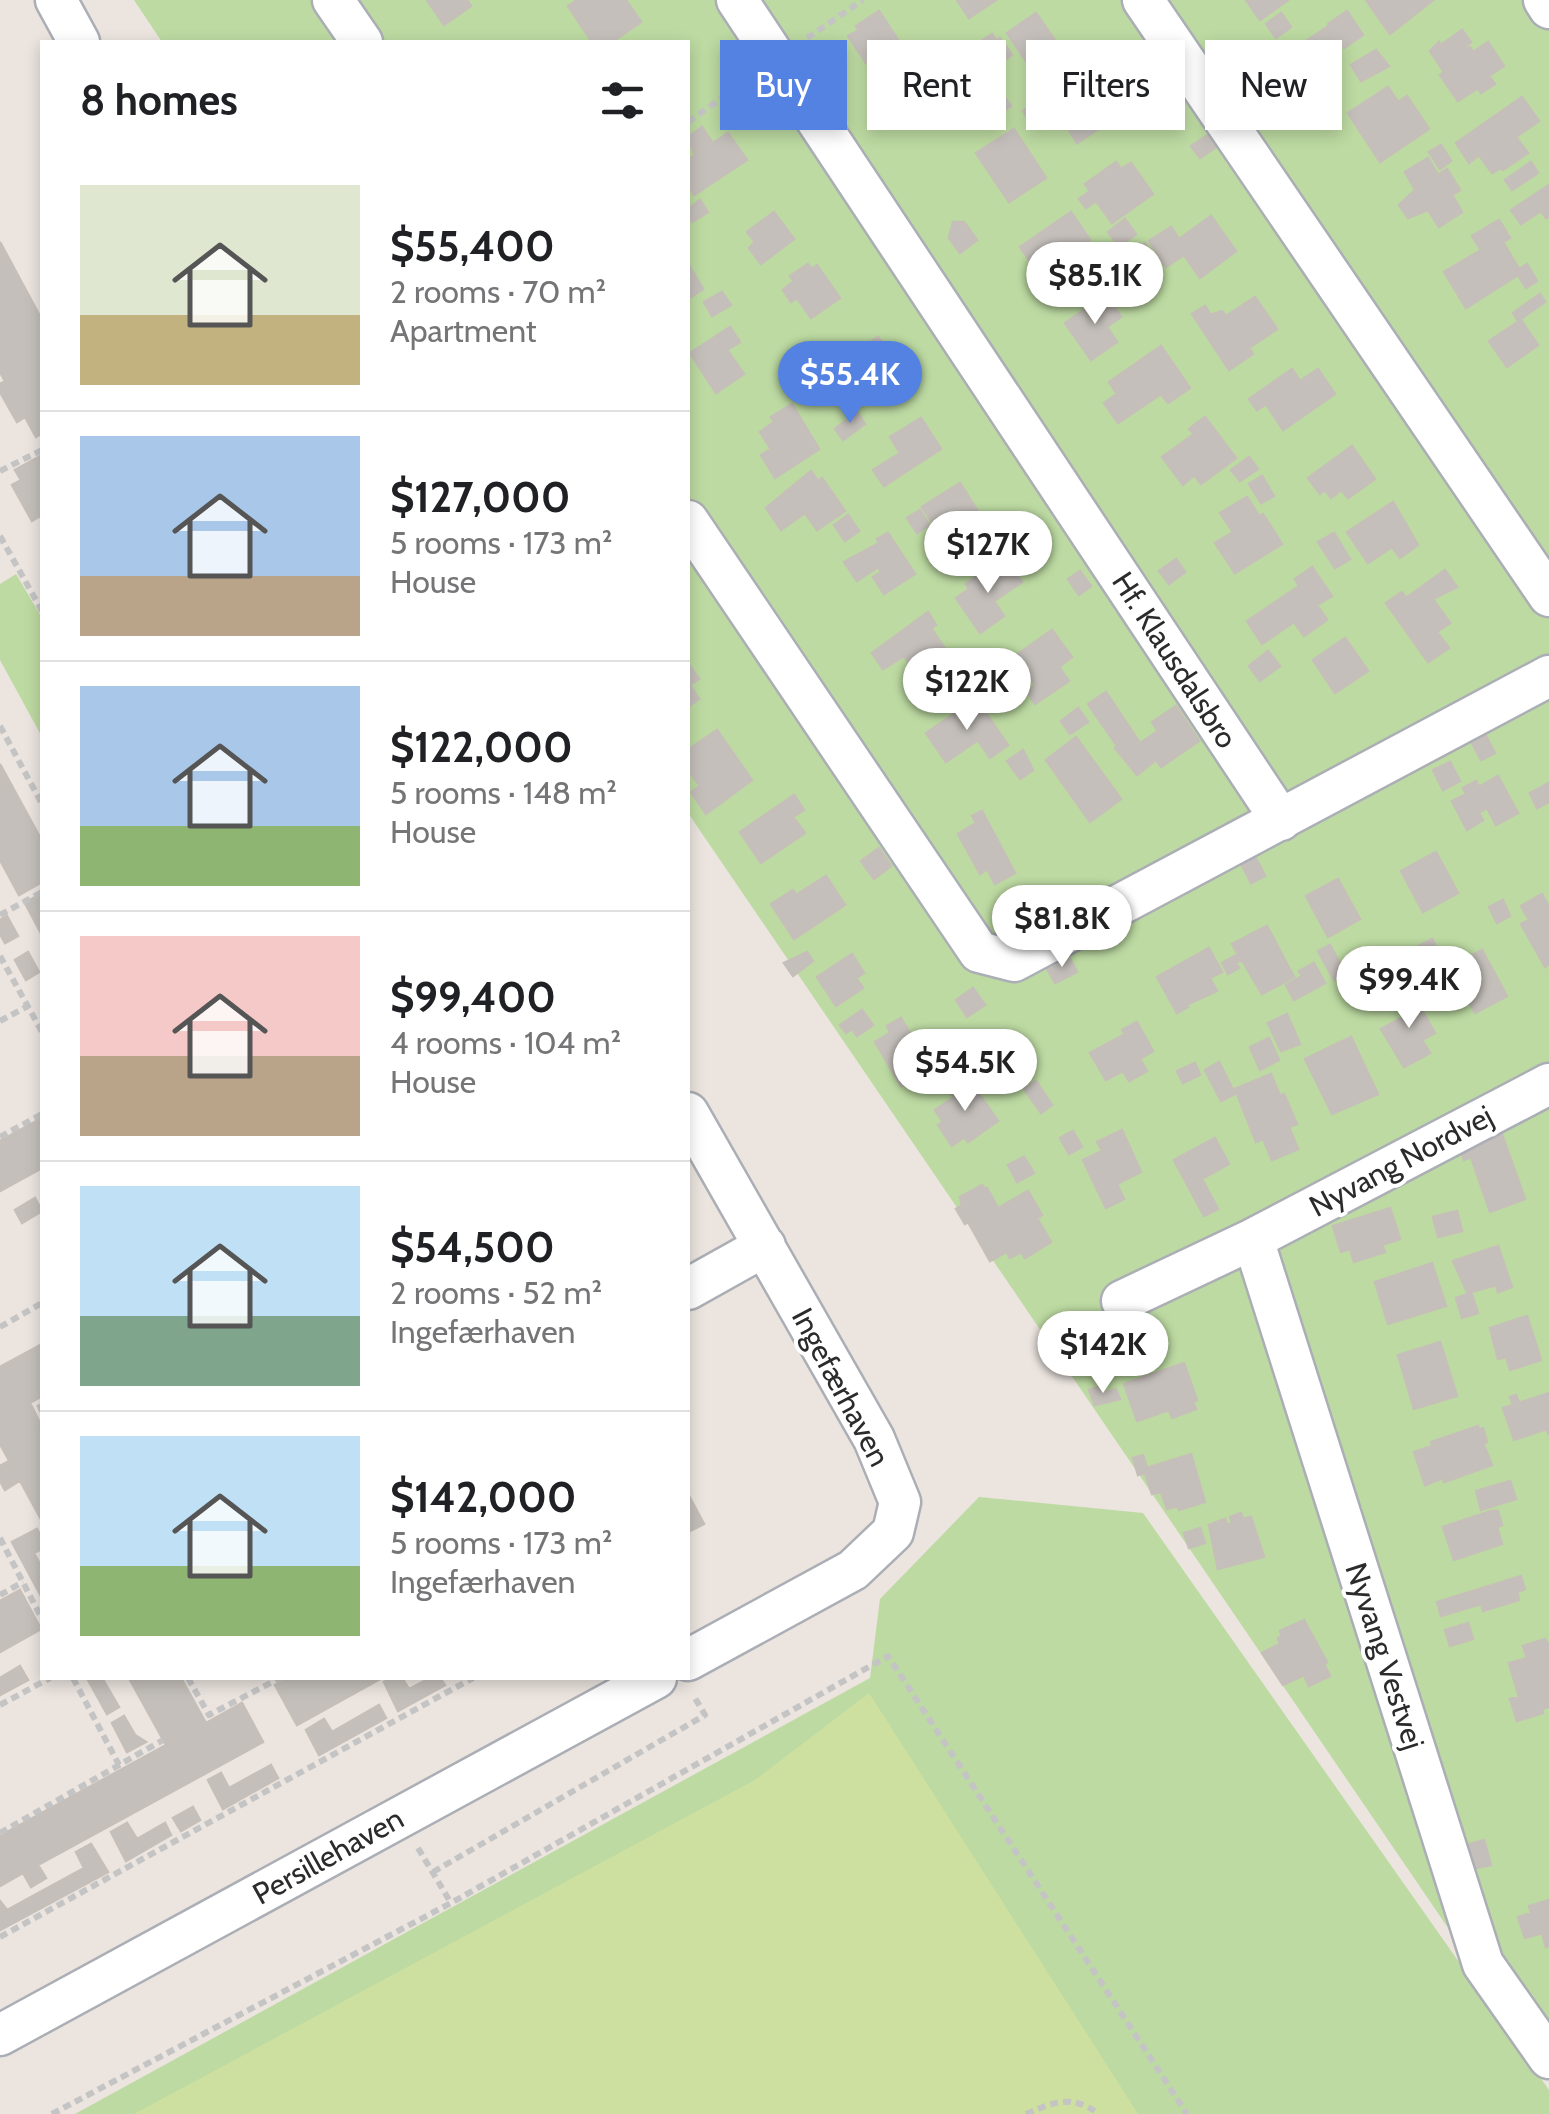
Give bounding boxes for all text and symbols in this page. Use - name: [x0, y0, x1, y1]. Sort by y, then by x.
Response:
- chip: Buy: [720, 40, 847, 130]
- chip: Rent: [867, 40, 1006, 130]
- chip: Filters: [1026, 40, 1185, 130]
- chip: New: [1205, 40, 1342, 130]
- icon: filters: [595, 73, 650, 128]
- text: 8 homes: [80, 74, 238, 126]
- text: $55,400: [390, 220, 555, 272]
- icon: home: [160, 225, 280, 345]
- pin: $85.1K: [1014, 242, 1176, 327]
- text: $85.1K: [1048, 255, 1142, 294]
- text: 2 rooms · 70 m²: [390, 272, 606, 311]
- text: Apartment: [390, 311, 537, 350]
- pin: $55.4K: [769, 341, 931, 426]
- text: $55.4K: [800, 354, 900, 393]
- text: $127,000: [390, 471, 570, 523]
- icon: home: [160, 476, 280, 596]
- pin: $127K: [918, 511, 1058, 596]
- text: 5 rooms · 173 m²: [390, 523, 612, 562]
- text: $127K: [946, 524, 1030, 563]
- text: House: [390, 562, 476, 601]
- street label: Hf. Klausdalsbro: [1104, 565, 1246, 755]
- pin: $122K: [897, 648, 1037, 733]
- text: $122K: [925, 661, 1009, 700]
- text: $122,000: [390, 721, 573, 773]
- icon: home: [160, 726, 280, 846]
- text: 5 rooms · 148 m²: [390, 773, 617, 812]
- text: House: [390, 812, 476, 851]
- pin: $81.8K: [981, 885, 1143, 970]
- text: $81.8K: [1014, 898, 1110, 937]
- pin: $99.4K: [1328, 946, 1490, 1031]
- text: $99.4K: [1358, 959, 1460, 998]
- text: $99,400: [390, 971, 556, 1023]
- icon: home: [160, 976, 280, 1096]
- text: 4 rooms · 104 m²: [390, 1023, 621, 1062]
- pin: $54.5K: [884, 1029, 1046, 1114]
- text: $54.5K: [915, 1042, 1015, 1081]
- text: House: [390, 1062, 476, 1101]
- street label: Nyvang Nordvej: [1303, 1097, 1499, 1225]
- text: $54,500: [390, 1221, 555, 1273]
- icon: home: [160, 1226, 280, 1346]
- text: 2 rooms · 52 m²: [390, 1273, 602, 1312]
- street label: Ingefærhaven: [784, 1302, 898, 1472]
- pin: $142K: [1033, 1311, 1173, 1396]
- text: Ingefærhaven: [390, 1312, 575, 1351]
- text: $142K: [1059, 1324, 1147, 1363]
- text: $142,000: [390, 1471, 576, 1523]
- icon: home: [160, 1476, 280, 1596]
- text: 5 rooms · 173 m²: [390, 1523, 612, 1562]
- street label: Nyvang Vestvej: [1337, 1558, 1433, 1754]
- text: Ingefærhaven: [390, 1562, 575, 1601]
- street label: Persillehaven: [246, 1799, 410, 1913]

